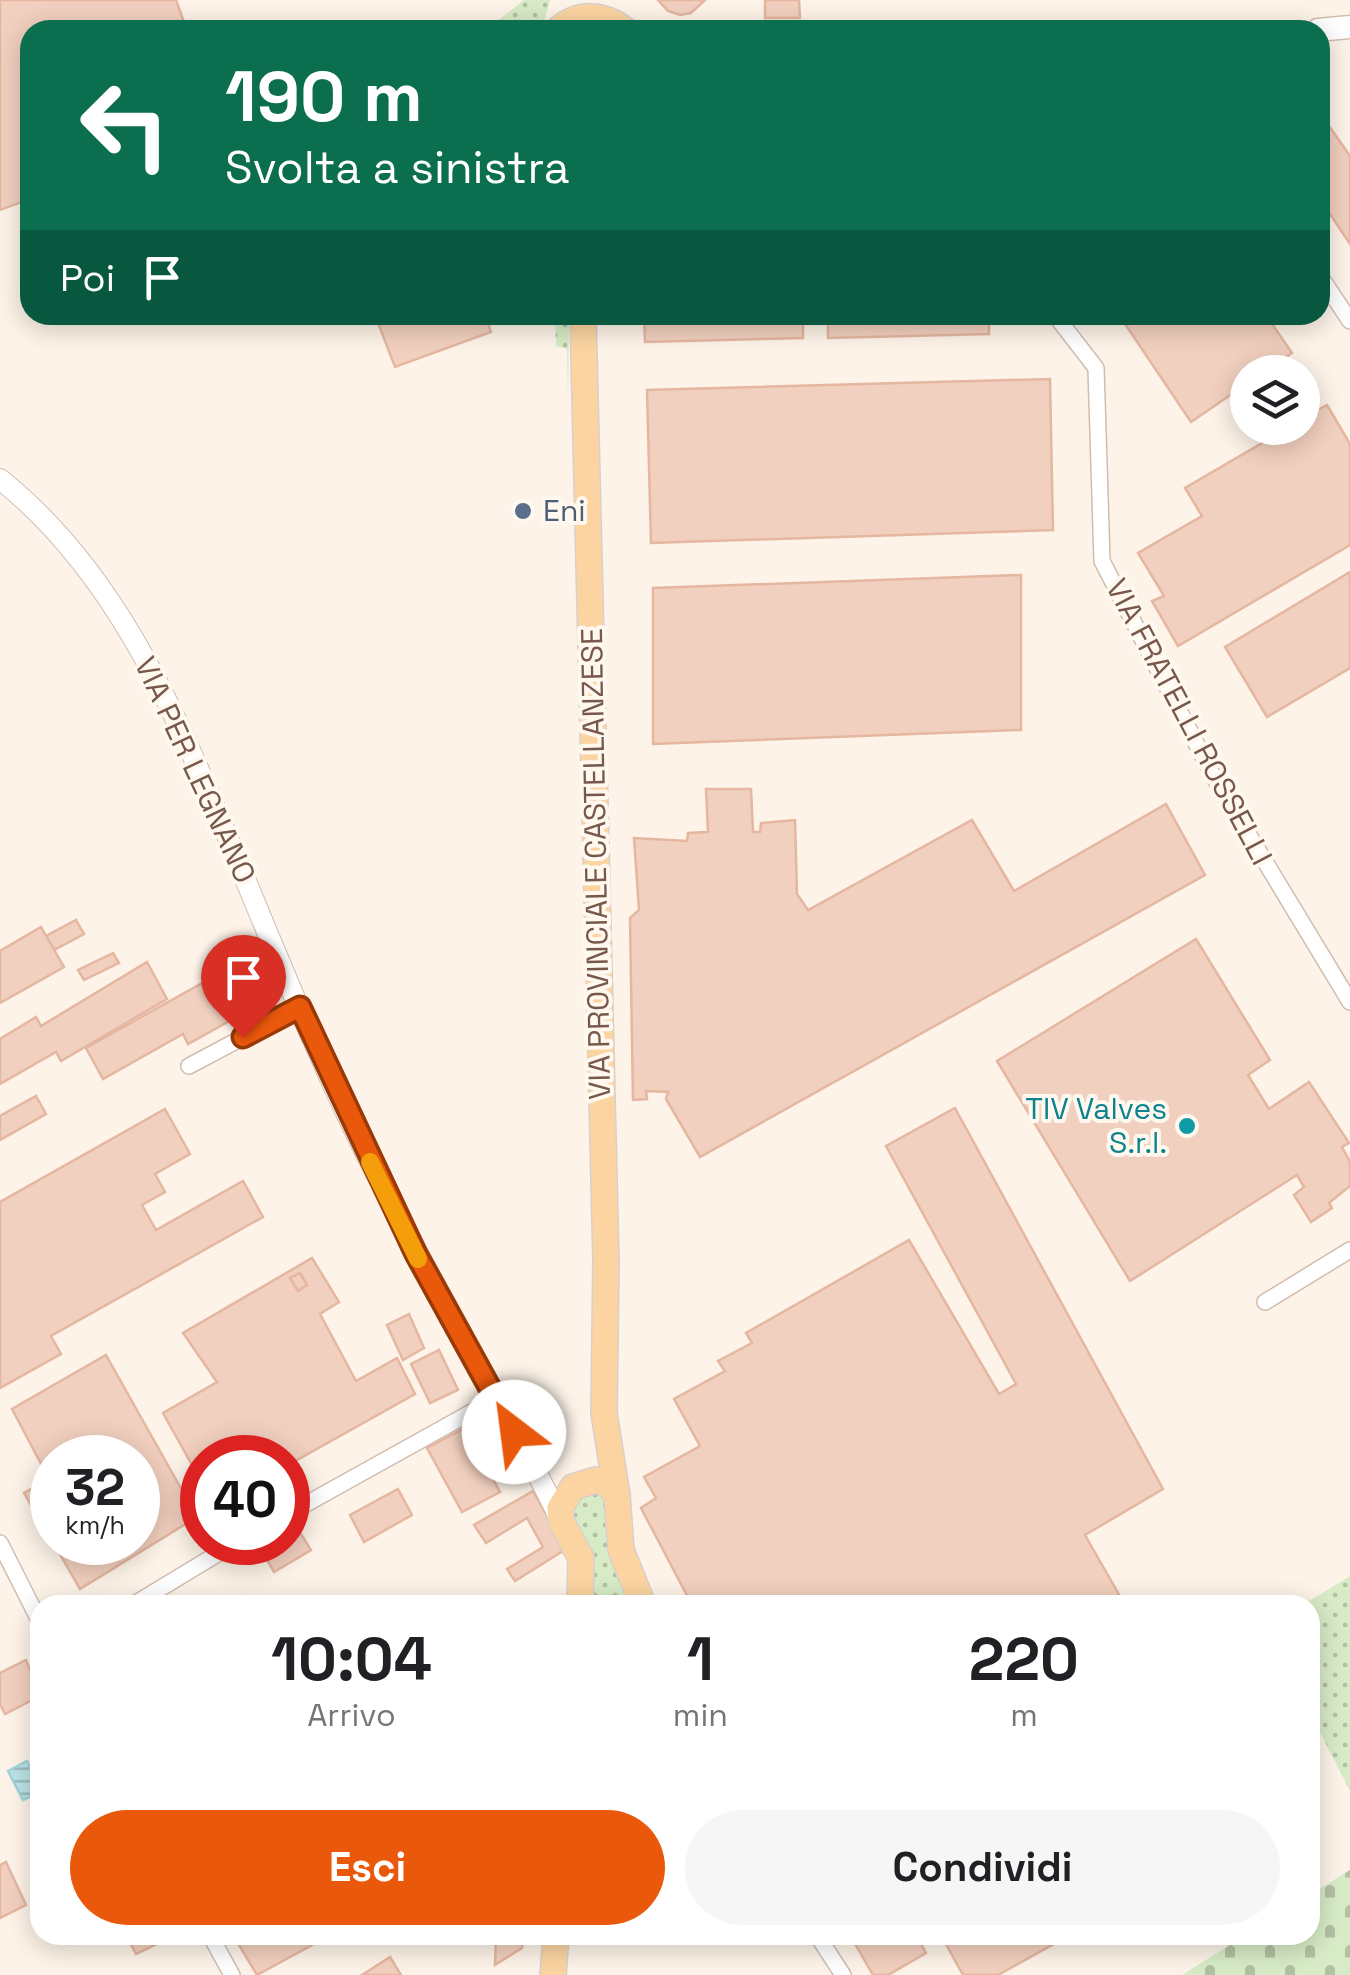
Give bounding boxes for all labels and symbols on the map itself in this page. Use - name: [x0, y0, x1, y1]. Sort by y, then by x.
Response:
- place label: Eni: [543, 491, 586, 530]
- marker: Eni: [512, 500, 534, 522]
- street label: VIA FRATELLI ROSSELLI: [1097, 572, 1282, 872]
- street label: VIA PROVINCIALE CASTELLANZESE: [572, 628, 619, 1100]
- street label: VIA PER LEGNANO: [126, 650, 265, 889]
- pin: [201, 935, 286, 1038]
- place label: TIV Valves S.r.l.: [1025, 1089, 1167, 1162]
- marker: TIV Valves S.r.l.: [1176, 1115, 1198, 1137]
- position arrow: [462, 1380, 566, 1484]
- speed limit sign: 40: [180, 1435, 310, 1565]

